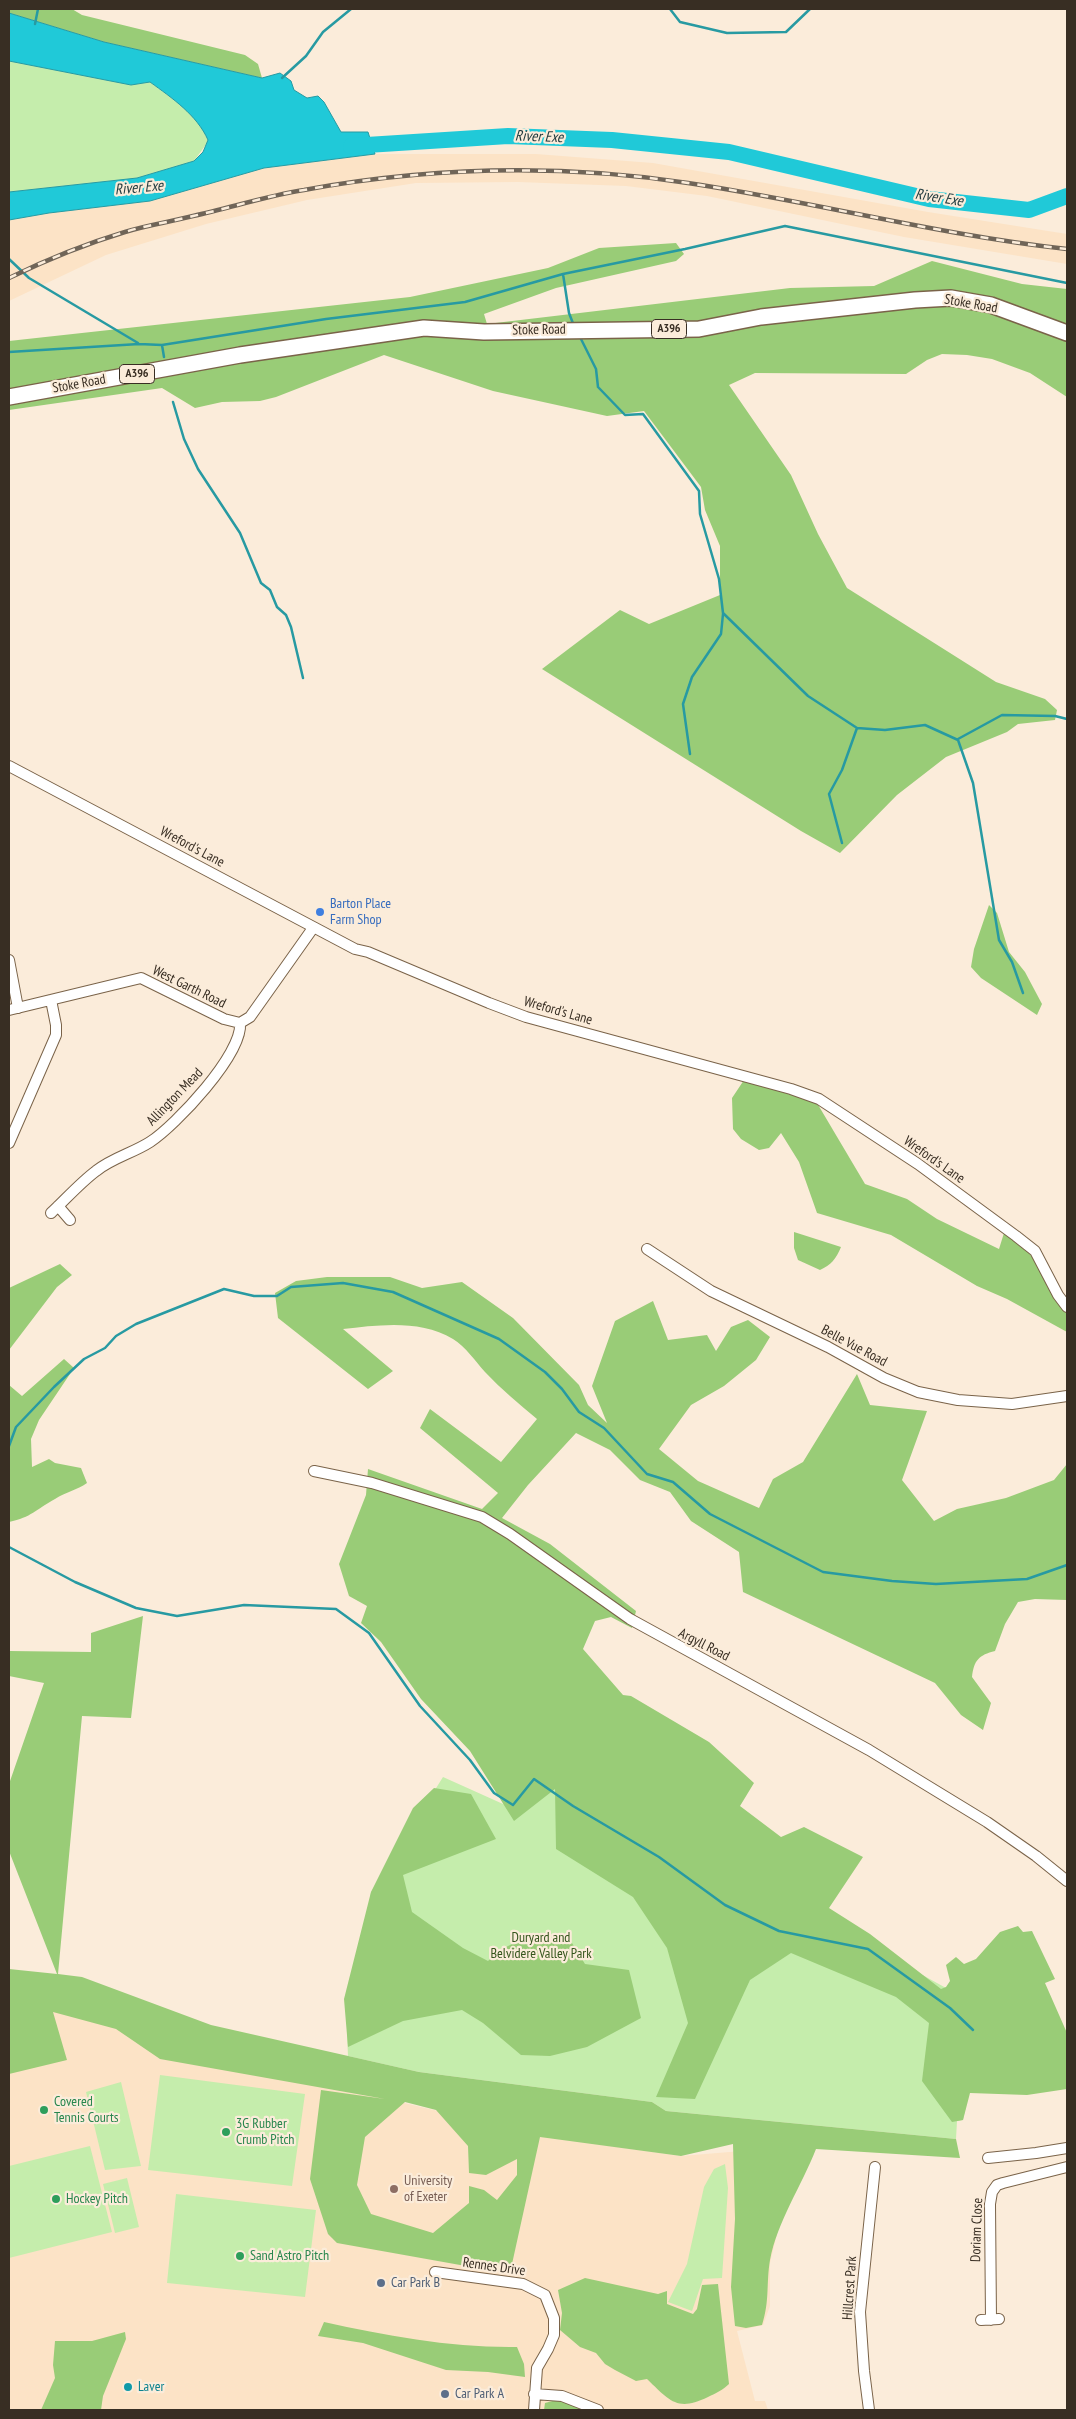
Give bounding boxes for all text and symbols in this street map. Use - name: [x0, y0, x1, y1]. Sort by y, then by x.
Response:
- water label: River Exe: [515, 127, 563, 147]
- water label: River Exe: [114, 177, 164, 199]
- water label: River Exe: [914, 185, 964, 211]
- street label: Stoke Road: [943, 291, 999, 317]
- road number: A396: [652, 320, 686, 338]
- street label: Stoke Road: [512, 321, 566, 339]
- road number: A396: [120, 364, 154, 384]
- street label: Stoke Road: [51, 371, 107, 397]
- street label: Wreford's Lane: [157, 823, 227, 871]
- place label: Barton Place Farm Shop: [330, 896, 391, 929]
- marker: Barton Place Farm Shop: [314, 906, 326, 918]
- street label: West Garth Road: [149, 962, 229, 1012]
- street label: Wreford's Lane: [522, 993, 594, 1029]
- street label: Allington Mead: [143, 1065, 207, 1129]
- street label: Wreford's Lane: [900, 1133, 968, 1187]
- street label: Belle Vue Road: [818, 1322, 890, 1370]
- street label: Argyll Road: [676, 1625, 732, 1665]
- park label: Duryard and Belvidere Valley Park: [490, 1930, 592, 1962]
- place label: Covered Tennis Courts: [54, 2094, 119, 2126]
- marker: Covered Tennis Courts: [38, 2104, 50, 2116]
- place label: 3G Rubber Crumb Pitch: [236, 2116, 295, 2148]
- marker: 3G Rubber Crumb Pitch: [220, 2126, 232, 2138]
- place label: University of Exeter: [404, 2173, 452, 2206]
- marker: University of Exeter: [388, 2183, 400, 2195]
- place label: Hockey Pitch: [66, 2191, 128, 2207]
- marker: Hockey Pitch: [50, 2193, 62, 2205]
- street label: Doriam Close: [967, 2198, 987, 2262]
- place label: Sand Astro Pitch: [250, 2248, 329, 2264]
- marker: Sand Astro Pitch: [234, 2250, 246, 2262]
- street label: Rennes Drive: [462, 2254, 526, 2280]
- street label: Hillcrest Park: [839, 2255, 861, 2321]
- place label: Car Park B: [391, 2275, 440, 2291]
- marker: Car Park B: [375, 2277, 387, 2289]
- place label: Laver: [138, 2379, 164, 2395]
- marker: Laver: [122, 2381, 134, 2393]
- place label: Car Park A: [455, 2386, 504, 2402]
- marker: Car Park A: [439, 2388, 451, 2400]

